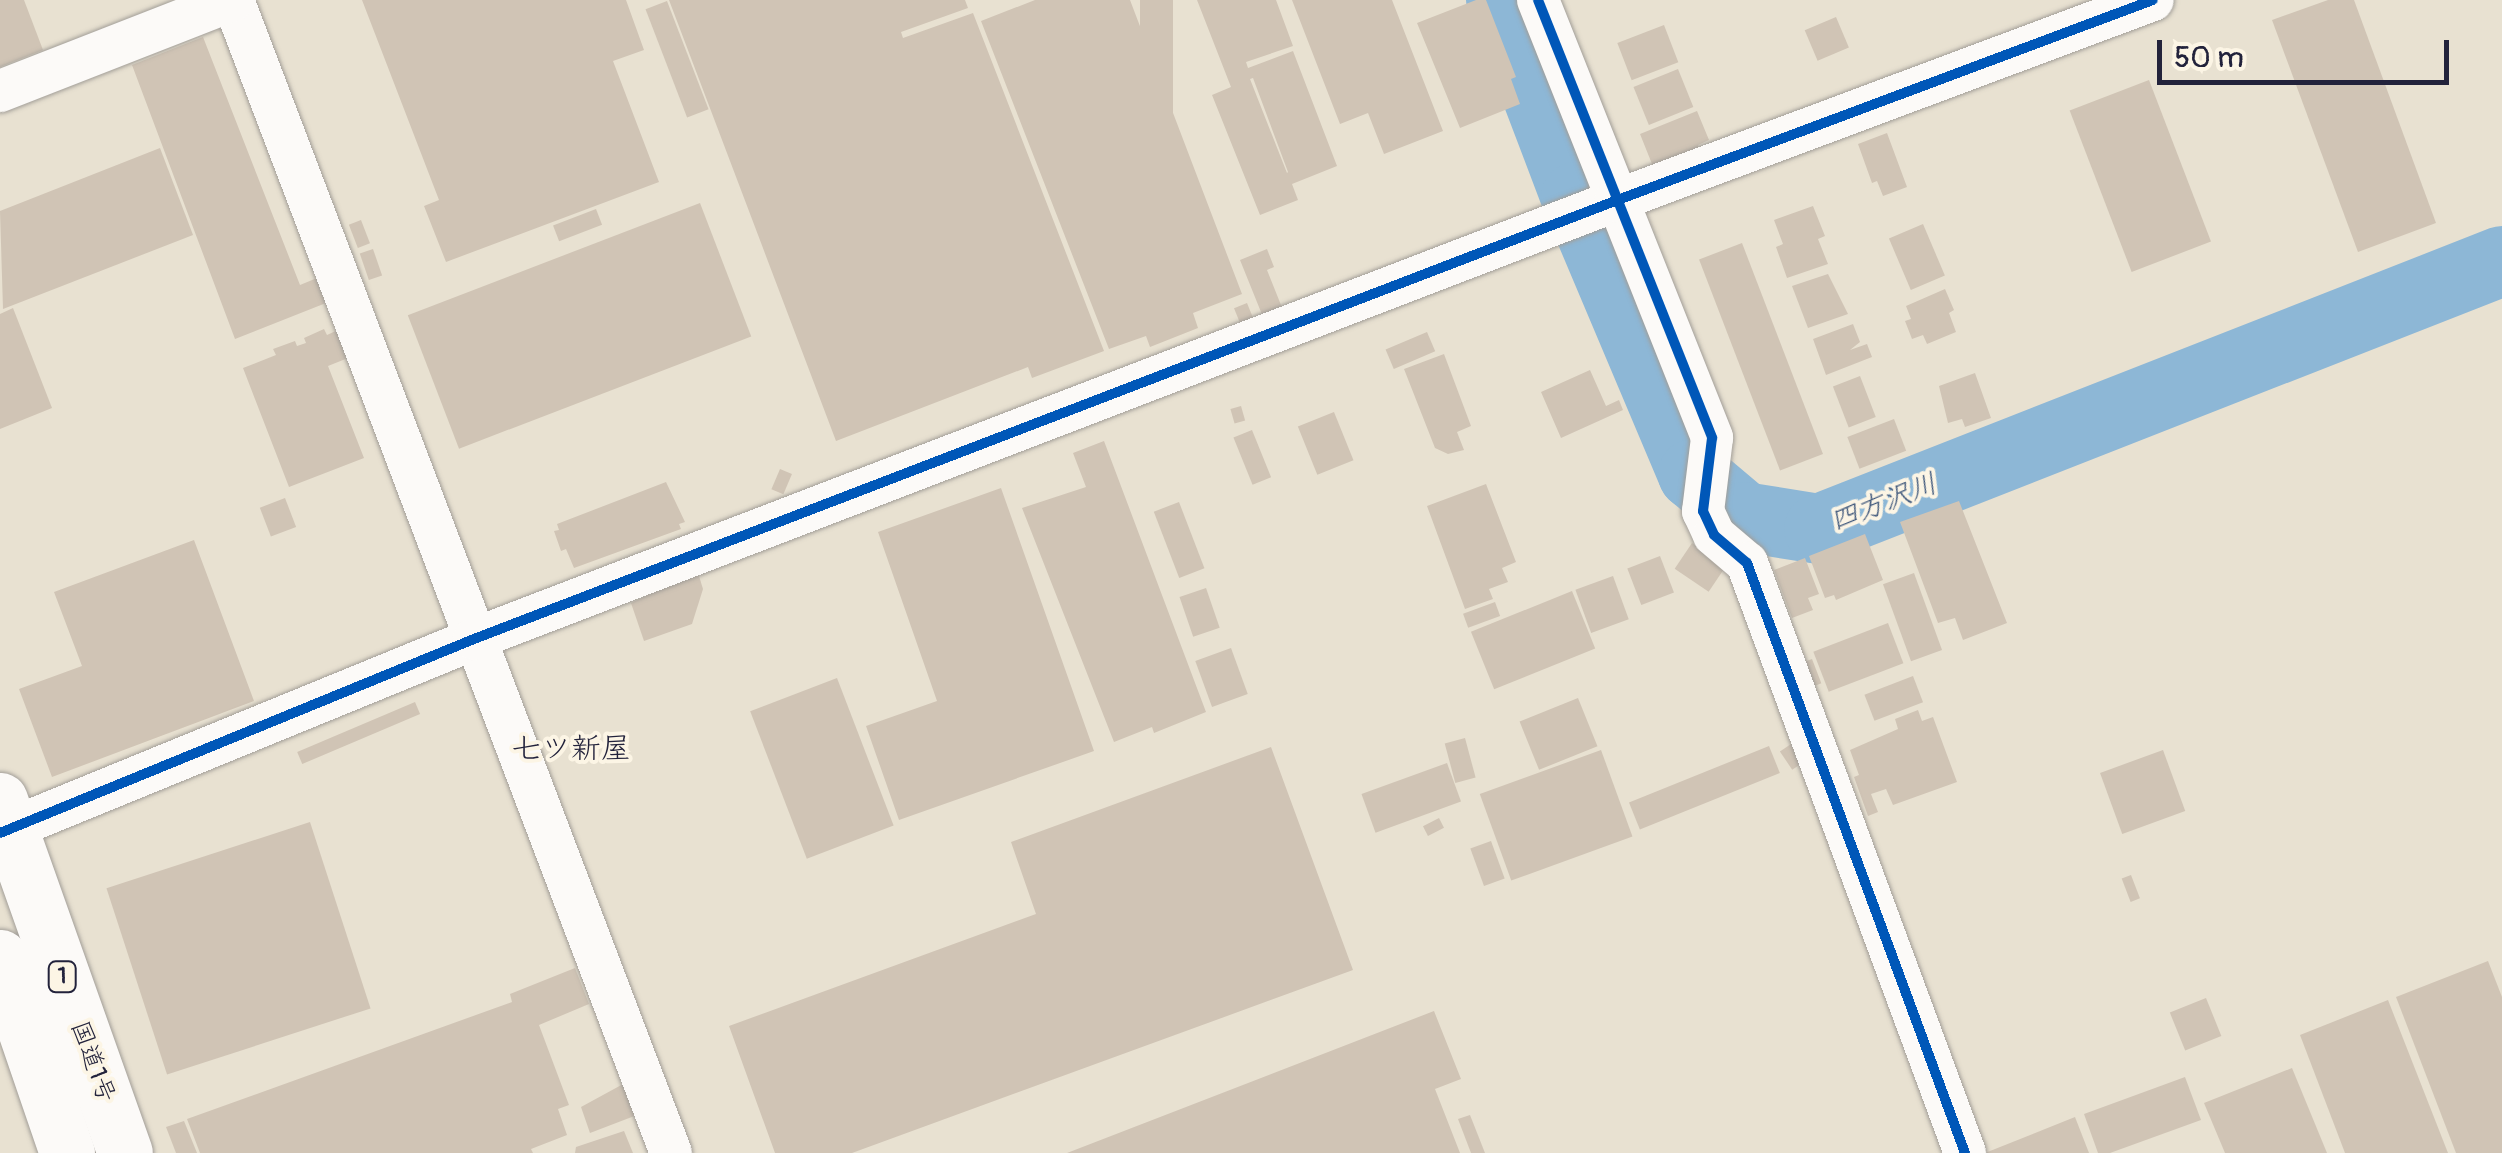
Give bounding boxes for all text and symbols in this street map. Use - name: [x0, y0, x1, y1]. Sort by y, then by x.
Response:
- scale bar: [2162, 20, 2454, 82]
- text: 50 m: [2174, 39, 2244, 76]
- water label: 四方沢川: [1826, 467, 1942, 539]
- district label: 七ツ新屋: [511, 731, 631, 767]
- road number: 1: [47, 960, 77, 994]
- street label: 国道1号: [63, 1017, 121, 1107]

